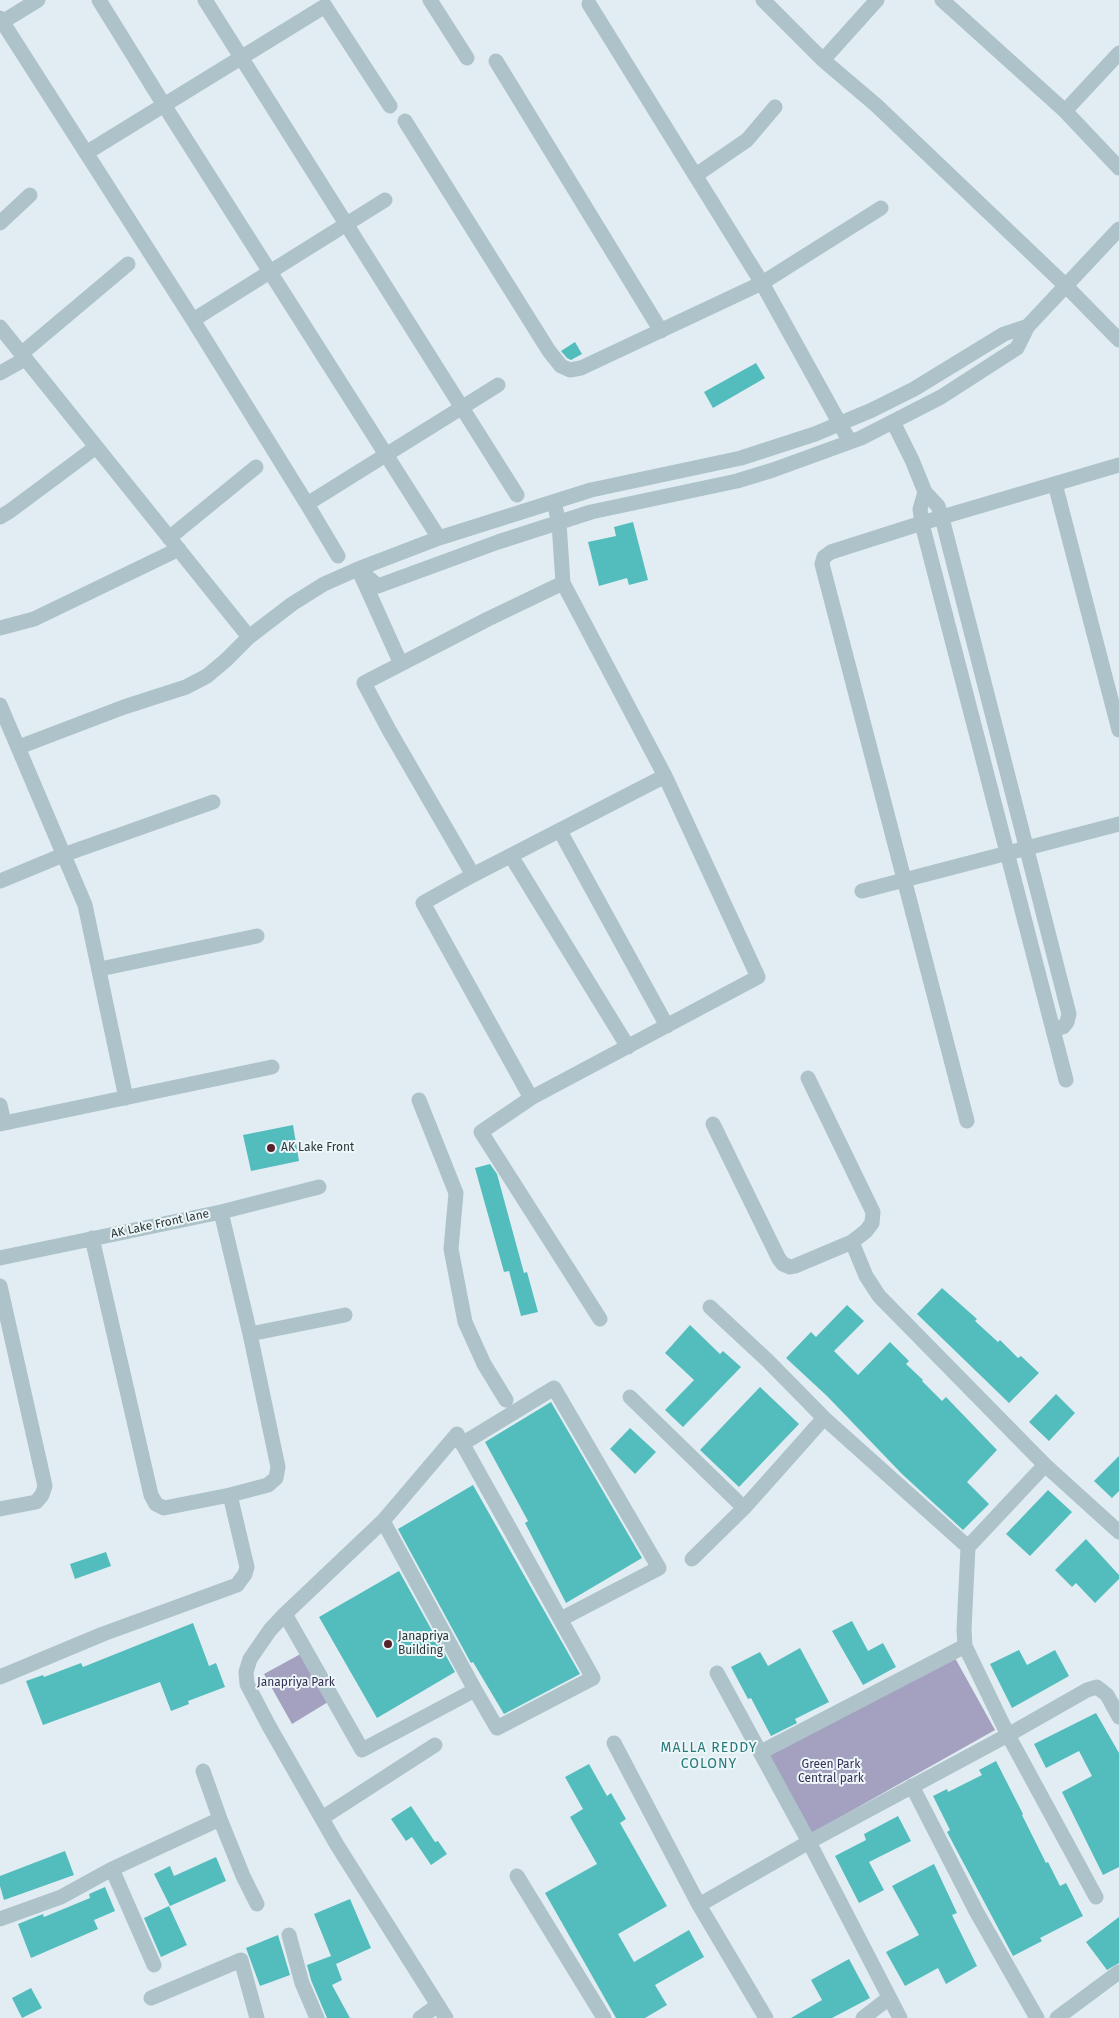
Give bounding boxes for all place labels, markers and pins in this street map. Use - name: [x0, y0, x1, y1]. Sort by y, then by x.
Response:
- place label: AK Lake Front: [281, 1141, 354, 1155]
- marker: AK Lake Front: [265, 1142, 277, 1154]
- place label: Janapriya Building: [398, 1630, 449, 1658]
- marker: Janapriya Building: [382, 1638, 394, 1650]

